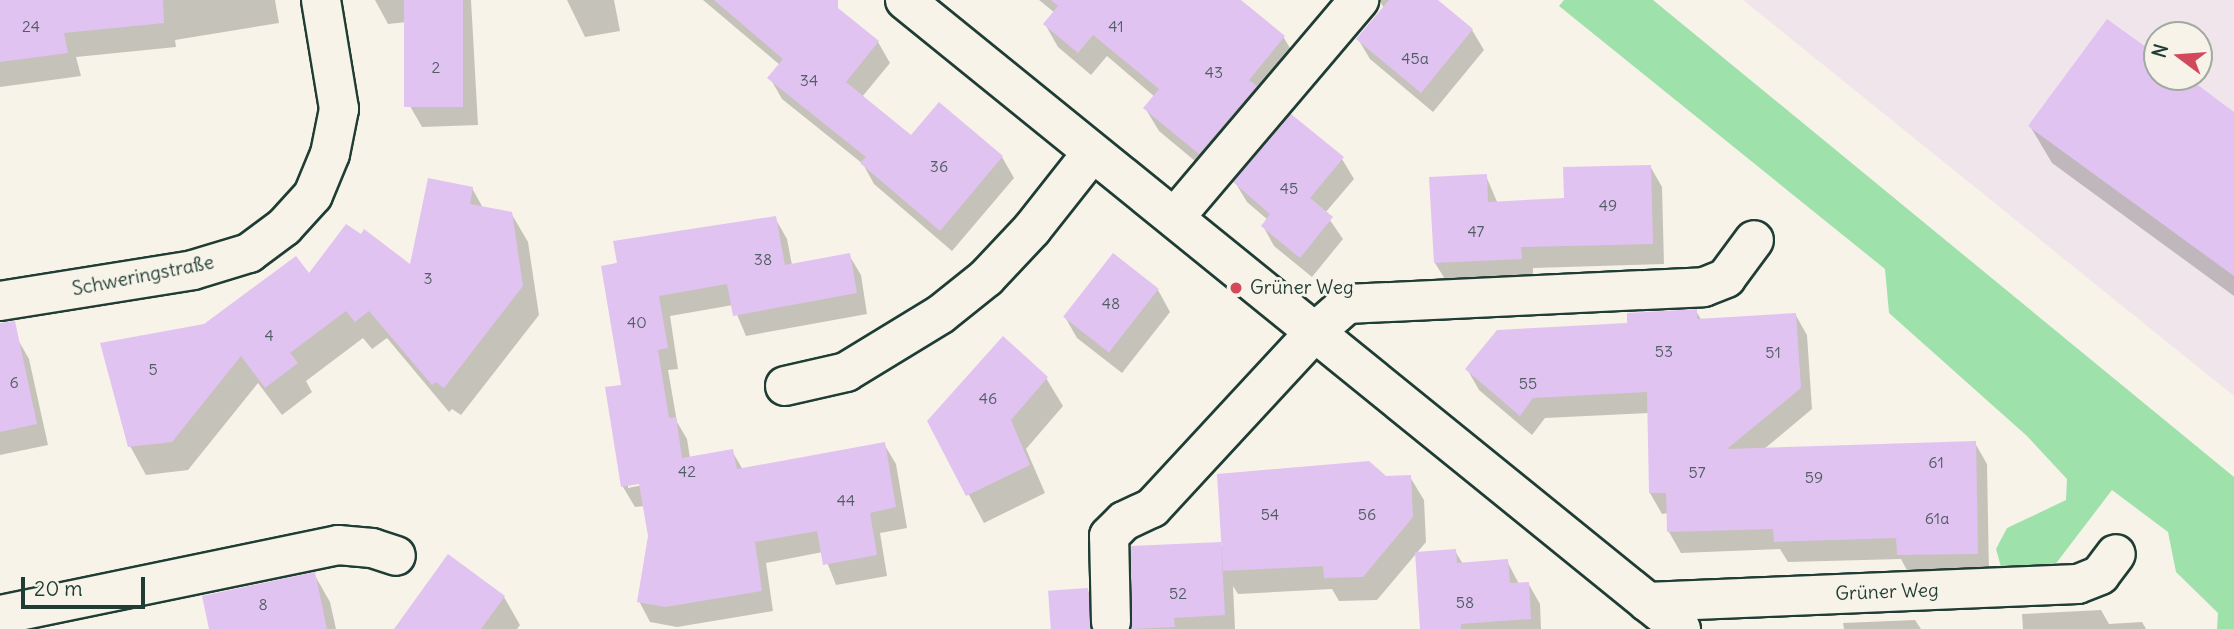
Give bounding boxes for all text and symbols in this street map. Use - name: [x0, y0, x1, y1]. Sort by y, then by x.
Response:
- house number: 24: [22, 16, 40, 36]
- house number: 41: [1108, 16, 1124, 36]
- north arrow: [2143, 21, 2213, 91]
- text: N: [2146, 41, 2173, 60]
- house number: 45a: [1401, 48, 1429, 68]
- house number: 2: [432, 57, 440, 77]
- house number: 43: [1205, 62, 1223, 82]
- house number: 34: [800, 70, 818, 90]
- house number: 36: [930, 156, 948, 176]
- house number: 45: [1280, 178, 1298, 198]
- house number: 49: [1599, 195, 1617, 215]
- house number: 47: [1468, 221, 1484, 241]
- house number: 38: [754, 249, 772, 269]
- street label: Schweringstraße: [70, 251, 216, 301]
- house number: 3: [423, 268, 433, 288]
- place label: Grüner Weg: [1250, 277, 1353, 299]
- marker: Grüner Weg: [1228, 280, 1244, 296]
- house number: 48: [1102, 293, 1120, 313]
- house number: 40: [627, 312, 647, 332]
- house number: 4: [264, 325, 274, 345]
- house number: 53: [1655, 341, 1673, 361]
- house number: 51: [1765, 342, 1781, 362]
- house number: 5: [148, 359, 158, 379]
- house number: 6: [9, 372, 19, 392]
- house number: 55: [1519, 373, 1537, 393]
- house number: 46: [979, 388, 997, 408]
- house number: 61: [1928, 452, 1944, 472]
- house number: 42: [678, 461, 696, 481]
- house number: 57: [1688, 462, 1706, 482]
- house number: 59: [1805, 467, 1823, 487]
- house number: 44: [837, 490, 855, 510]
- house number: 54: [1261, 504, 1279, 524]
- house number: 56: [1358, 504, 1376, 524]
- house number: 61a: [1925, 508, 1949, 528]
- scale bar: [24, 562, 149, 606]
- text: 20 m: [34, 575, 83, 602]
- street label: Grüner Weg: [1835, 579, 1939, 605]
- house number: 52: [1169, 583, 1187, 603]
- house number: 58: [1456, 592, 1474, 612]
- house number: 8: [258, 594, 268, 614]

